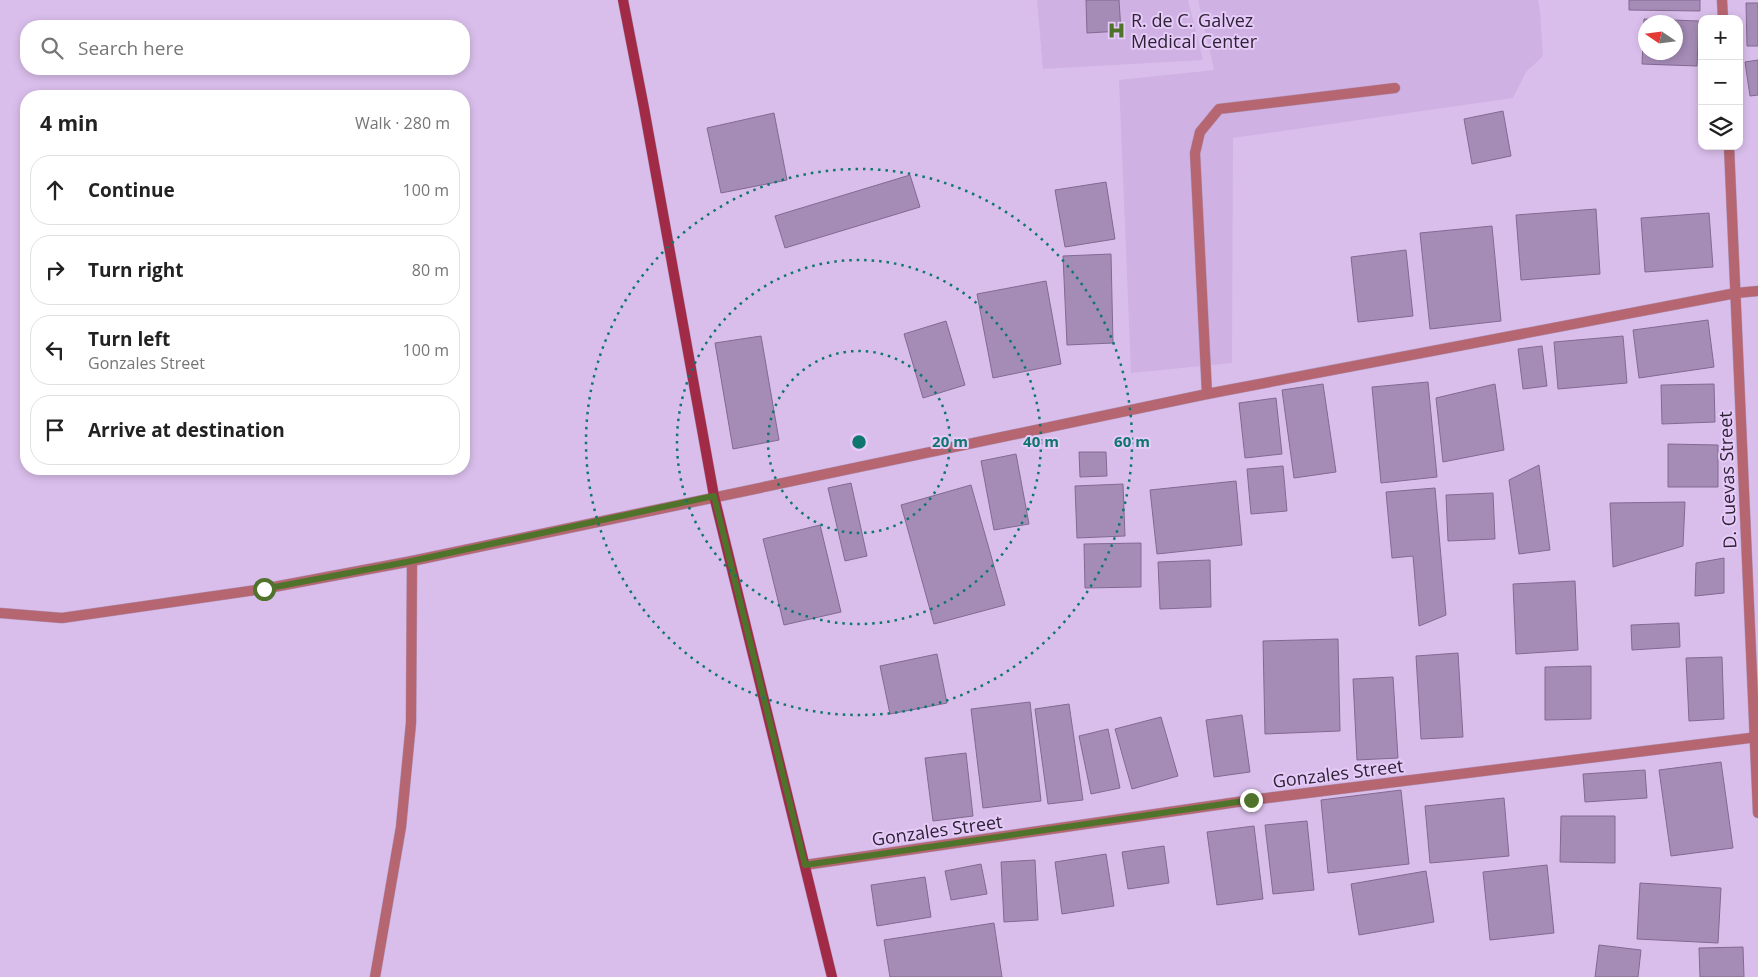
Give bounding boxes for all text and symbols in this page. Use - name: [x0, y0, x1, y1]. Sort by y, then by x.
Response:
- place label: R. de C. Galvez Medical Center: [1131, 8, 1258, 53]
- north arrow: [1638, 15, 1683, 60]
- map controls: [1698, 15, 1743, 150]
- button: +: [1698, 15, 1743, 60]
- search box: [20, 20, 470, 75]
- hospital icon: R. de C. Galvez Medical Center: [1107, 20, 1127, 40]
- icon: search: [38, 34, 66, 62]
- text: Search here: [78, 35, 184, 61]
- button: −: [1698, 60, 1743, 105]
- button: layers: [1698, 105, 1743, 150]
- text: 4 min: [40, 109, 98, 137]
- text: Walk · 280 m: [355, 112, 450, 134]
- icon: ahead: [41, 176, 69, 204]
- text: Continue: [88, 177, 175, 203]
- text: 100 m: [403, 179, 449, 201]
- icon: right: [41, 256, 69, 284]
- text: Turn right: [88, 257, 183, 283]
- text: 80 m: [412, 259, 449, 281]
- text: Turn left: [88, 326, 170, 352]
- icon: left: [41, 336, 69, 364]
- text: 100 m: [403, 339, 449, 361]
- text: Gonzales Street: [88, 352, 205, 374]
- street label: D. Cuevas Street: [1713, 411, 1741, 549]
- icon: arrive: [41, 416, 69, 444]
- text: Arrive at destination: [88, 417, 285, 443]
- text: 20 m: [932, 431, 968, 451]
- text: 40 m: [1023, 431, 1059, 451]
- text: 60 m: [1114, 431, 1150, 451]
- centre of rings: [850, 433, 868, 451]
- route start: [253, 578, 276, 601]
- street label: Gonzales Street: [1271, 753, 1405, 793]
- route end: [1240, 789, 1263, 812]
- street label: Gonzales Street: [870, 809, 1004, 851]

